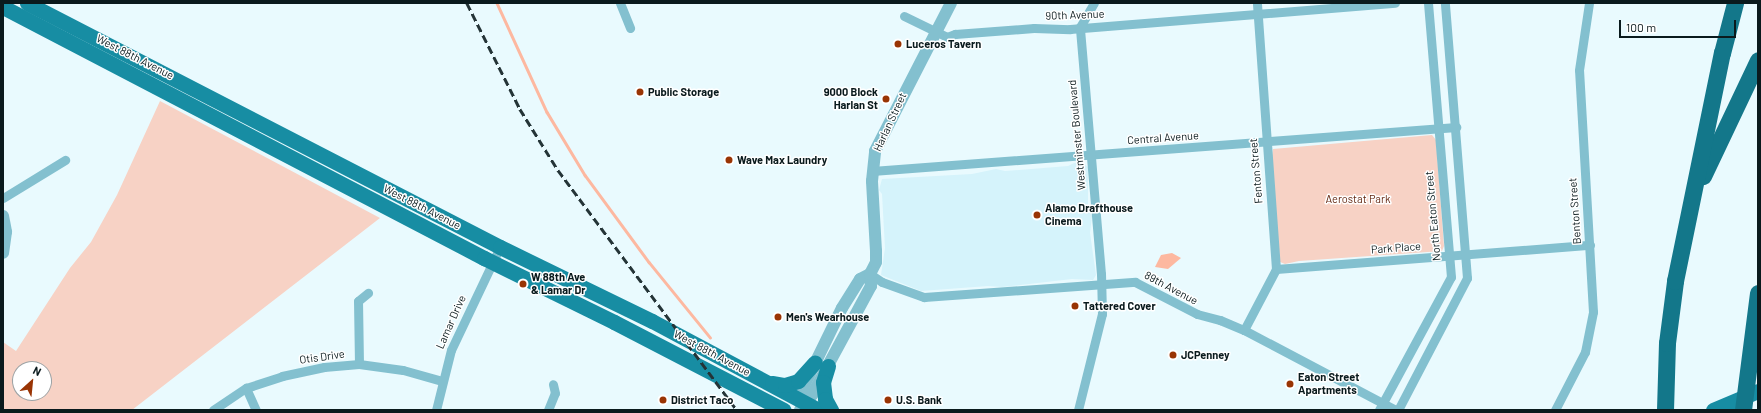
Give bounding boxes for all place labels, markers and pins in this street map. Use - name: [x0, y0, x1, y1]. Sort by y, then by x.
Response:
- place label: Luceros Tavern: [906, 37, 981, 51]
- marker: Luceros Tavern: [893, 39, 903, 49]
- place label: Public Storage: [648, 85, 719, 99]
- place label: 9000 Block Harlan St: [824, 86, 878, 112]
- marker: Public Storage: [635, 87, 645, 97]
- marker: 9000 Block Harlan St: [881, 94, 891, 104]
- place label: Wave Max Laundry: [737, 153, 827, 167]
- marker: Wave Max Laundry: [724, 155, 734, 165]
- place label: Alamo Drafthouse Cinema: [1045, 202, 1133, 228]
- marker: Alamo Drafthouse Cinema: [1032, 210, 1042, 220]
- place label: W 88th Ave & Lamar Dr: [531, 271, 585, 297]
- marker: W 88th Ave & Lamar Dr: [518, 279, 528, 289]
- place label: Tattered Cover: [1083, 299, 1156, 313]
- marker: Tattered Cover: [1070, 301, 1080, 311]
- place label: Men's Wearhouse: [786, 310, 869, 324]
- marker: Men's Wearhouse: [773, 312, 783, 322]
- place label: JCPenney: [1181, 348, 1230, 362]
- marker: JCPenney: [1168, 350, 1178, 360]
- place label: Eaton Street Apartments: [1298, 371, 1359, 397]
- marker: Eaton Street Apartments: [1285, 379, 1295, 389]
- place label: District Taco: [671, 393, 733, 407]
- place label: U.S. Bank: [896, 393, 942, 407]
- marker: District Taco: [658, 395, 668, 405]
- marker: U.S. Bank: [883, 395, 893, 405]

